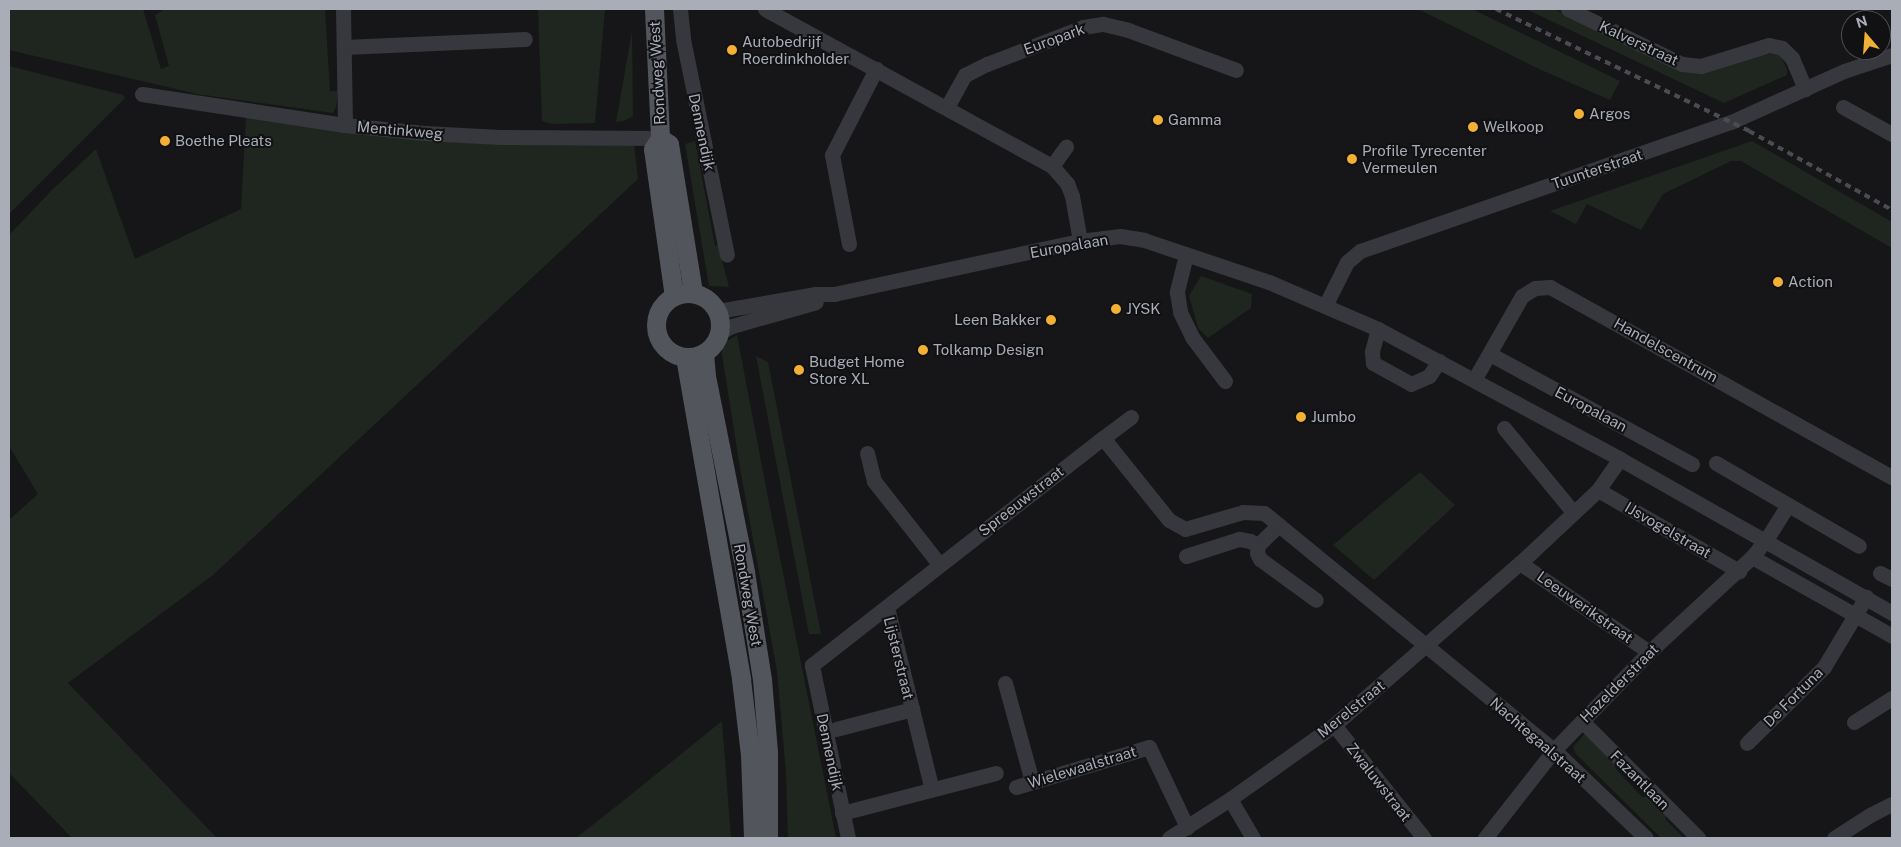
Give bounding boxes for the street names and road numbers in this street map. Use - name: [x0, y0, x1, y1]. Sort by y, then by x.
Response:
- street label: Kalverstraat: [1597, 17, 1681, 69]
- street label: Rondweg West: [645, 20, 669, 126]
- street label: Europark: [1021, 20, 1087, 58]
- street label: Dennendijk: [685, 92, 719, 172]
- street label: Mentinkweg: [356, 117, 444, 143]
- street label: Tuunterstraat: [1549, 145, 1645, 193]
- street label: Europalaan: [1029, 230, 1109, 262]
- street label: Handelscentrum: [1611, 314, 1721, 386]
- street label: Europalaan: [1552, 382, 1630, 436]
- street label: Spreeuwstraat: [975, 462, 1067, 540]
- street label: IJsvogelstraat: [1622, 498, 1714, 562]
- street label: Rondweg West: [730, 542, 766, 648]
- street label: Leeuwerikstraat: [1534, 567, 1636, 647]
- street label: Lijsterstraat: [880, 615, 918, 701]
- street label: Hazelderstraat: [1576, 640, 1662, 726]
- street label: De Fortuna: [1759, 663, 1827, 731]
- street label: Merelstraat: [1314, 676, 1388, 742]
- street label: Nachtegaalstraat: [1486, 694, 1590, 786]
- street label: Dennendijk: [813, 712, 847, 792]
- street label: Zwaluwstraat: [1343, 739, 1415, 825]
- street label: Wielewaalstraat: [1026, 742, 1138, 792]
- street label: Fazantlaan: [1607, 747, 1673, 813]

